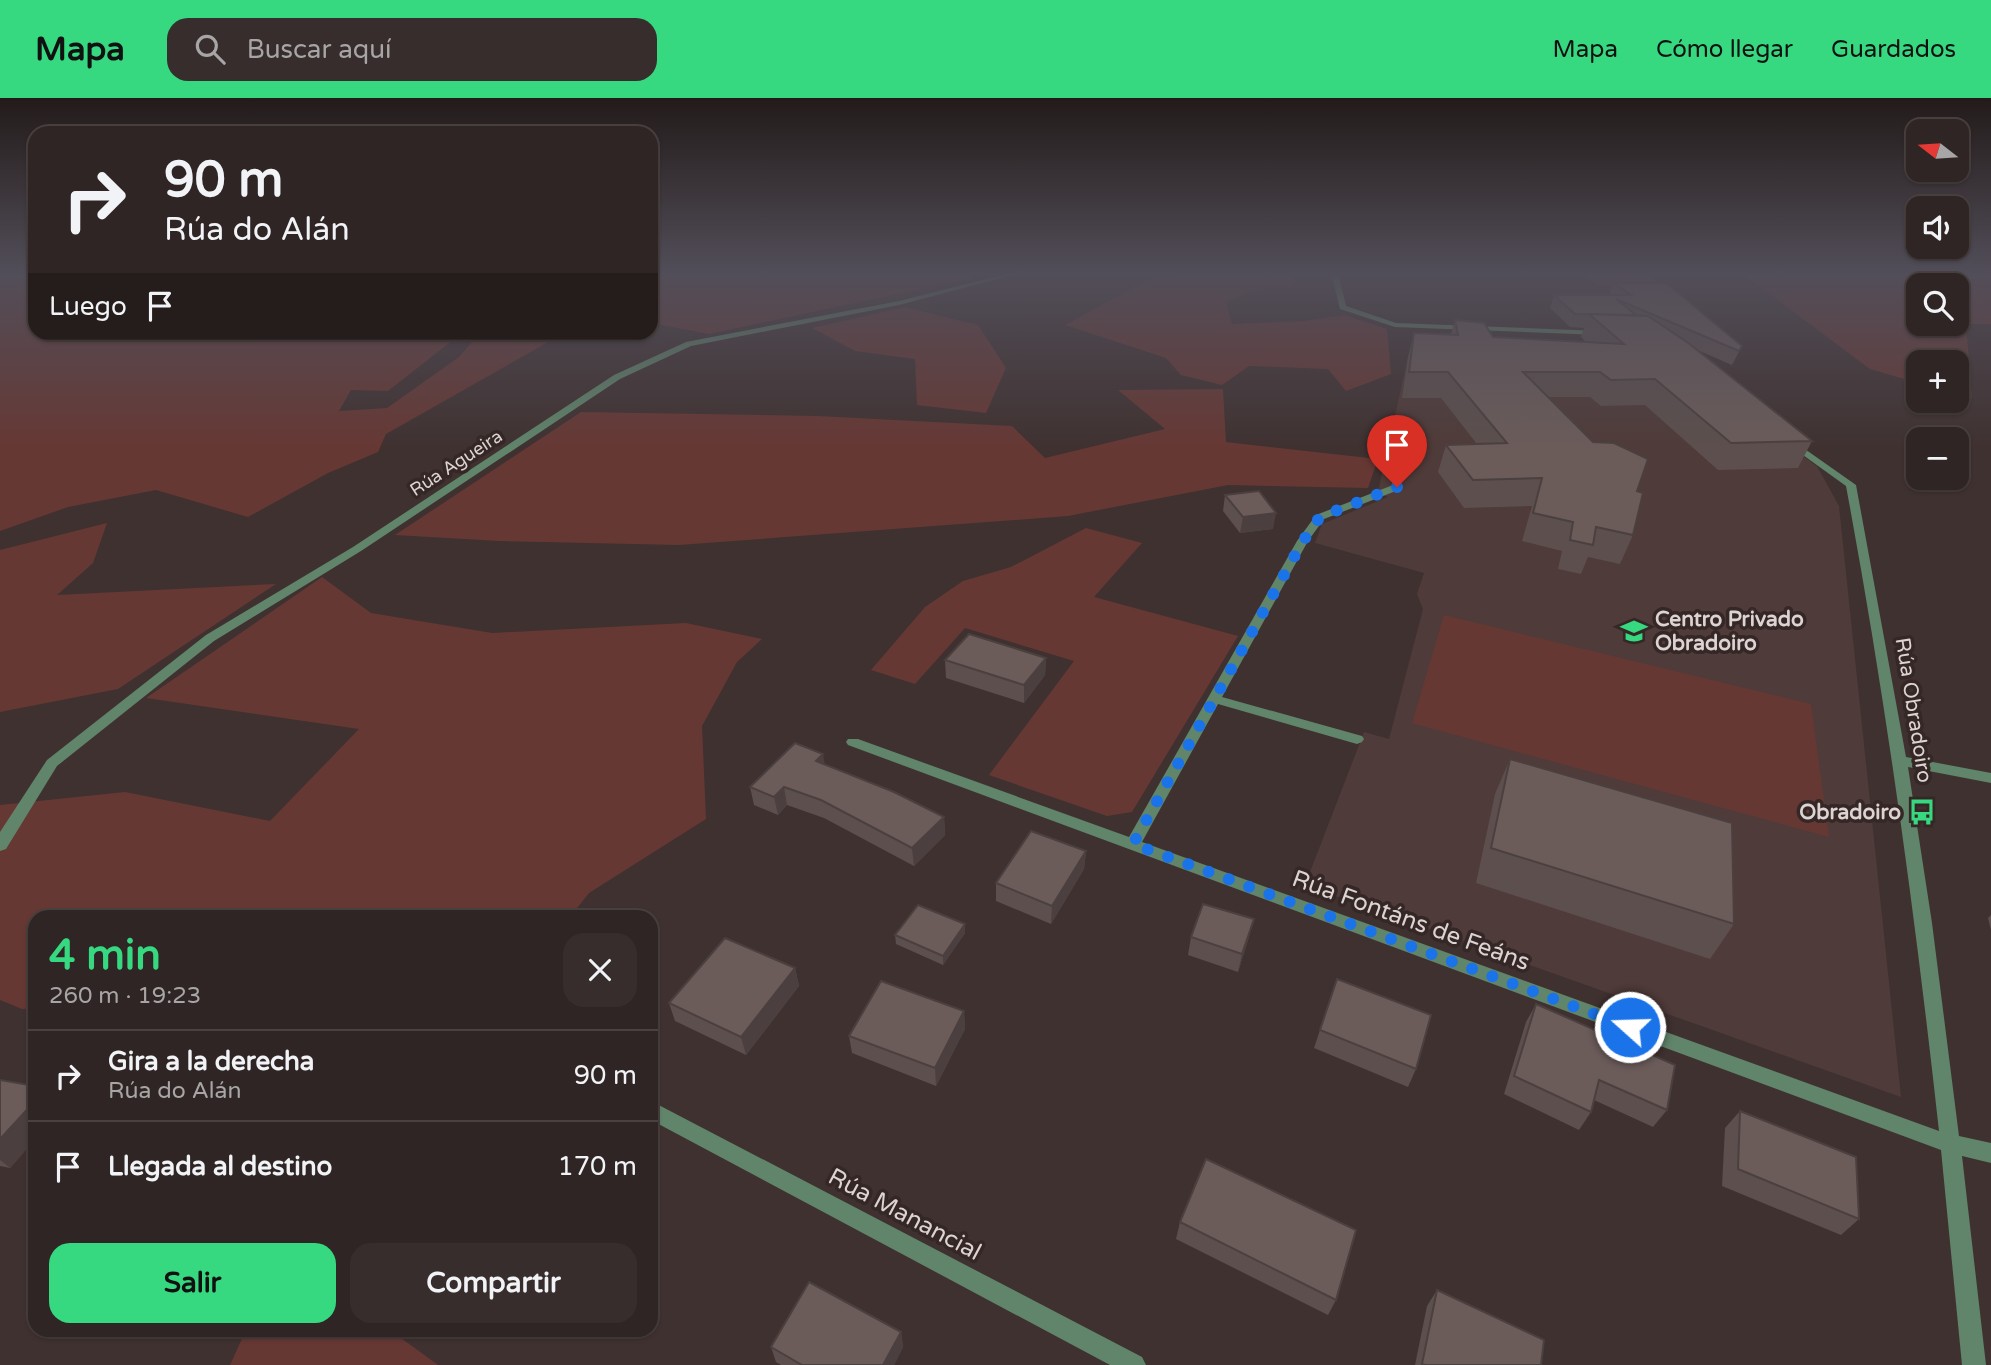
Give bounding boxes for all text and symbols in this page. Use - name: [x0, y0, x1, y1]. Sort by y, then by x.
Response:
- search box: [167, 18, 657, 81]
- text: Mapa: [35, 30, 125, 69]
- icon: search: [191, 30, 229, 68]
- text: Buscar aquí: [247, 34, 391, 65]
- text: Mapa: [1553, 35, 1618, 64]
- text: Cómo llegar: [1656, 35, 1793, 64]
- text: Guardados: [1831, 35, 1956, 64]
- north arrow: [1906, 119, 1969, 182]
- map controls: [1906, 119, 1969, 490]
- text: 90 m: [164, 151, 283, 210]
- icon: right: [49, 154, 140, 245]
- button: sound: [1906, 196, 1969, 259]
- text: Rúa do Alán: [164, 211, 350, 249]
- button: search: [1906, 273, 1969, 336]
- icon: arrive: [141, 287, 179, 325]
- text: Luego: [49, 291, 127, 322]
- button: +: [1906, 350, 1969, 413]
- pin: [1367, 415, 1427, 487]
- street label: Rúa Agueira: [406, 425, 506, 501]
- icon: arrive: [1378, 426, 1416, 464]
- button: −: [1906, 427, 1969, 490]
- place label: Centro Privado Obradoiro: [1655, 607, 1804, 656]
- school or university icon: Centro Privado Obradoiro: [1619, 616, 1649, 646]
- street label: Rúa Obradoiro: [1890, 636, 1937, 784]
- bus stop icon: Obradoiro: [1907, 797, 1937, 827]
- place label: Obradoiro: [1799, 800, 1901, 825]
- street label: Rúa Fontáns de Feáns: [1288, 864, 1534, 977]
- text: 4 min: [49, 930, 161, 981]
- button: close: [563, 933, 637, 1007]
- text: 260 m · 19:23: [49, 982, 201, 1010]
- position arrow: [1593, 990, 1667, 1064]
- text: Gira a la derecha: [108, 1046, 314, 1077]
- icon: right: [49, 1057, 87, 1095]
- text: 90 m: [574, 1060, 637, 1091]
- text: Rúa do Alán: [108, 1077, 241, 1105]
- icon: arrive: [49, 1148, 87, 1186]
- text: Llegada al destino: [108, 1151, 332, 1182]
- text: 170 m: [557, 1151, 637, 1182]
- street label: Rúa Manancial: [823, 1162, 986, 1267]
- button: Salir: [49, 1243, 336, 1323]
- button: Compartir: [350, 1243, 637, 1323]

